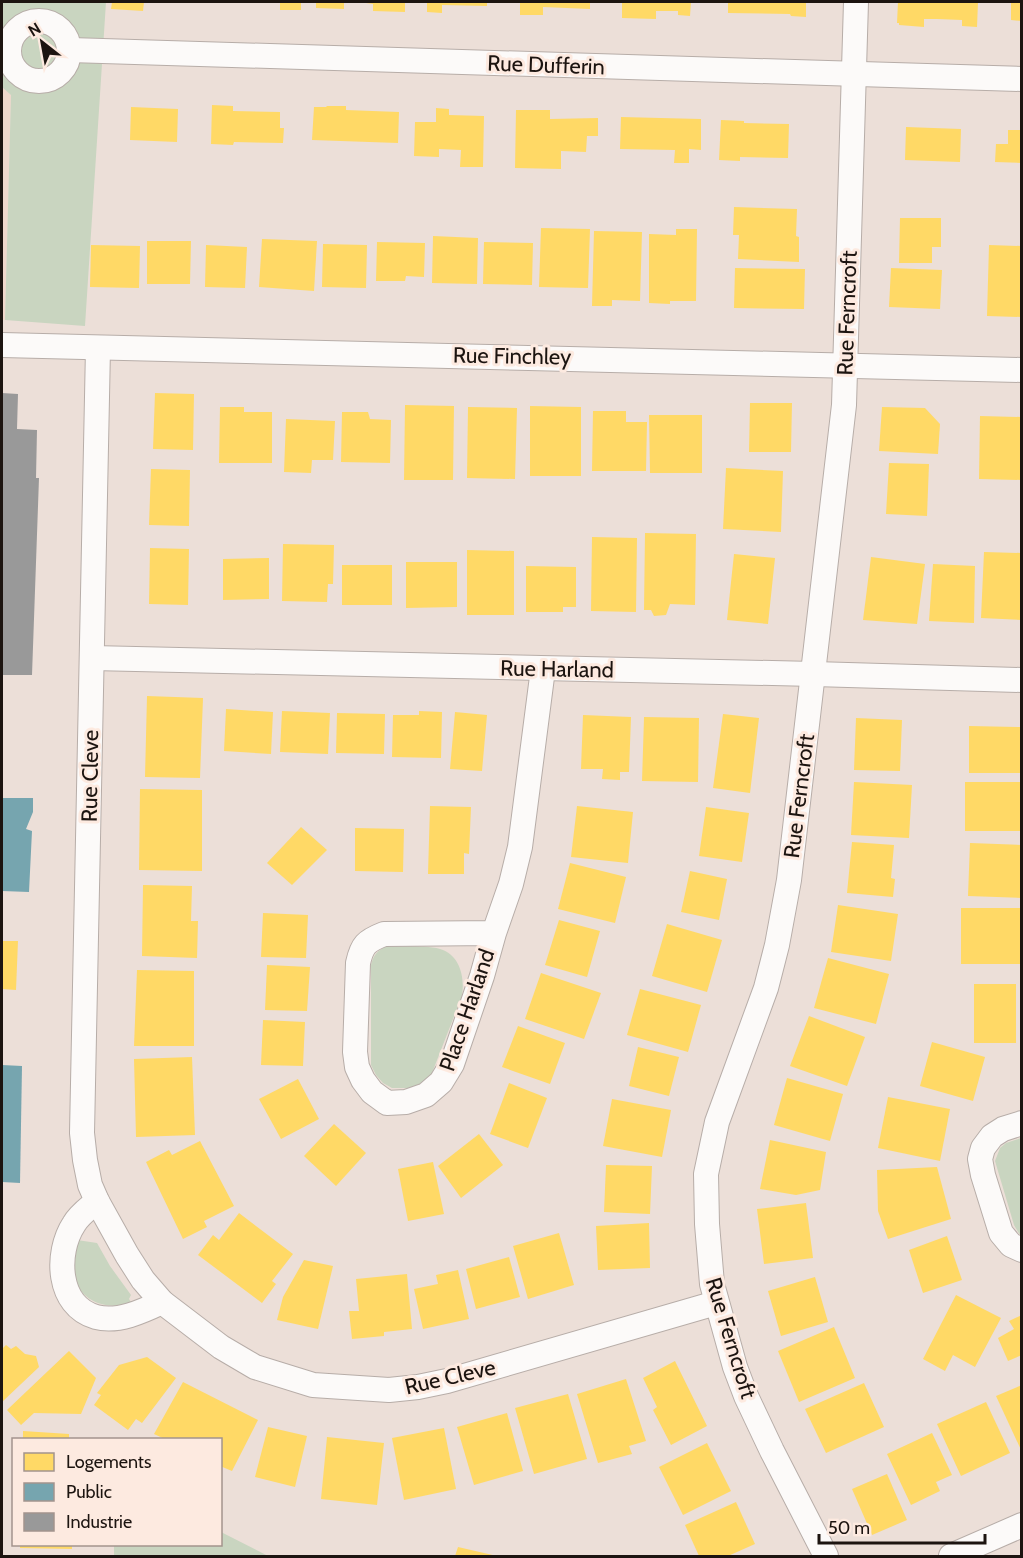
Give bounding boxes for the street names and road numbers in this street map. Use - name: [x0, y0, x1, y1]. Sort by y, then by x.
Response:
- street label: Rue Dufferin: [487, 49, 605, 81]
- street label: Rue Ferncroft: [831, 249, 863, 376]
- street label: Rue Finchley: [453, 341, 571, 371]
- street label: Rue Harland: [500, 655, 614, 683]
- street label: Rue Cleve: [76, 730, 104, 822]
- street label: Rue Ferncroft: [778, 732, 820, 860]
- street label: Place Harland: [434, 945, 500, 1075]
- street label: Rue Ferncroft: [700, 1274, 762, 1402]
- street label: Rue Cleve: [402, 1353, 498, 1401]

